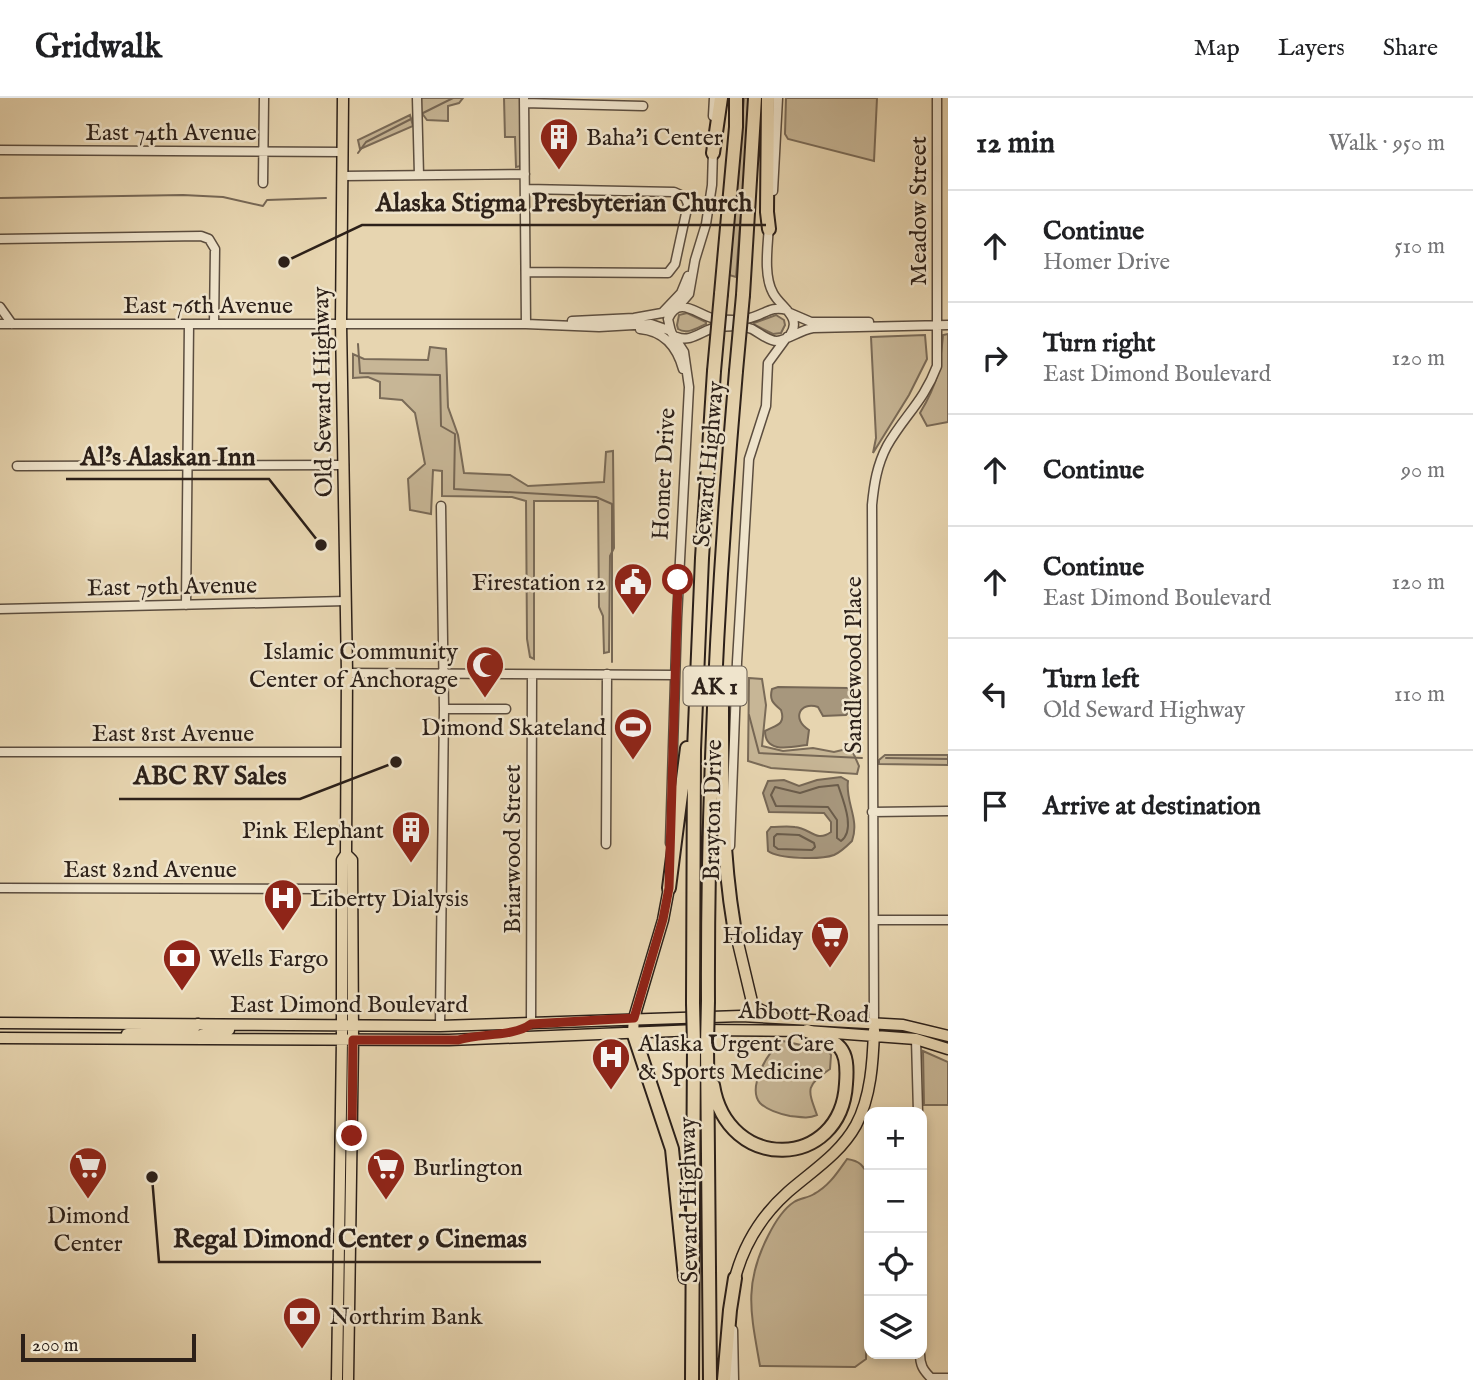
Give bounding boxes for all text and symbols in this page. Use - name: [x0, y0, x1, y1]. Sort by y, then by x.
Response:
- text: Gridwalk: [35, 27, 162, 69]
- text: Map: [1194, 33, 1240, 64]
- text: Layers: [1278, 33, 1345, 64]
- text: Share: [1383, 33, 1438, 64]
- building icon: Baha'i Center: [538, 116, 580, 171]
- street label: East 74th Avenue: [85, 118, 257, 149]
- place label: Baha'i Center: [586, 123, 723, 154]
- text: 12 min: [976, 125, 1055, 163]
- text: Walk · 950 m: [1328, 129, 1445, 158]
- street label: Meadow Street: [904, 136, 935, 286]
- callout: Alaska Stigma Presbyterian Church: [362, 178, 766, 225]
- text: Alaska Stigma Presbyterian Church: [375, 187, 754, 220]
- text: Continue: [1043, 215, 1144, 248]
- icon: ahead: [976, 227, 1014, 265]
- text: 510 m: [1394, 232, 1445, 261]
- text: Homer Drive: [1043, 248, 1170, 277]
- street label: Old Seward Highway: [306, 286, 341, 498]
- street label: East 76th Avenue: [123, 291, 293, 322]
- text: Turn right: [1043, 327, 1156, 360]
- icon: right: [976, 339, 1014, 377]
- text: 120 m: [1392, 344, 1445, 373]
- text: East Dimond Boulevard: [1043, 360, 1271, 389]
- street label: Seward Highway: [687, 380, 732, 548]
- street label: Homer Drive: [646, 407, 683, 541]
- callout: Al's Alaskan Inn: [66, 432, 269, 479]
- text: Al's Alaskan Inn: [79, 441, 256, 474]
- icon: ahead: [976, 451, 1014, 489]
- text: Continue: [1043, 454, 1144, 487]
- text: 90 m: [1401, 456, 1445, 485]
- text: Continue: [1043, 551, 1144, 584]
- public building icon: Firestation 12: [612, 561, 654, 616]
- icon: ahead: [976, 563, 1014, 601]
- route start: [662, 564, 693, 595]
- place label: Firestation 12: [472, 568, 606, 599]
- text: 120 m: [1392, 568, 1445, 597]
- street label: East 79th Avenue: [87, 571, 257, 604]
- street label: Sandlewood Place: [839, 576, 870, 754]
- text: East Dimond Boulevard: [1043, 584, 1271, 613]
- place label: Islamic Community Center of Anchorage: [249, 637, 458, 696]
- mosque icon: Islamic Community Center of Anchorage: [464, 644, 506, 699]
- text: Turn left: [1043, 663, 1140, 696]
- road number: AK 1: [684, 666, 746, 706]
- icon: left: [976, 675, 1014, 713]
- text: 110 m: [1394, 680, 1445, 709]
- text: Old Seward Highway: [1043, 696, 1245, 725]
- sports icon: Dimond Skateland: [612, 706, 654, 761]
- place label: Dimond Skateland: [421, 713, 606, 744]
- street label: East 81st Avenue: [92, 719, 254, 750]
- street label: Brayton Drive: [697, 739, 730, 881]
- callout: ABC RV Sales: [119, 752, 300, 799]
- text: ABC RV Sales: [132, 760, 287, 793]
- street label: Briarwood Street: [498, 764, 529, 934]
- icon: arrive: [976, 787, 1014, 825]
- text: Arrive at destination: [1043, 790, 1261, 823]
- building icon: Pink Elephant: [390, 809, 432, 864]
- place label: Pink Elephant: [242, 816, 384, 847]
- street label: East 82nd Avenue: [63, 855, 237, 886]
- hospital icon: Liberty Dialysis: [262, 877, 304, 932]
- place label: Liberty Dialysis: [310, 884, 469, 915]
- supermarket icon: Holiday: [809, 914, 851, 969]
- place label: Holiday: [722, 921, 803, 952]
- bank icon: Wells Fargo: [161, 937, 203, 992]
- place label: Wells Fargo: [209, 944, 329, 975]
- street label: East Dimond Boulevard: [230, 990, 468, 1021]
- street label: Abbott Road: [737, 996, 870, 1031]
- place label: Alaska Urgent Care & Sports Medicine: [637, 1029, 834, 1088]
- hospital icon: Alaska Urgent Care & Sports Medicine: [590, 1036, 632, 1091]
- map controls: [864, 1107, 927, 1359]
- button: +: [864, 1107, 927, 1170]
- street label: Seward Highway: [673, 1116, 706, 1283]
- route end: [336, 1120, 367, 1151]
- supermarket icon: Dimond Center: [67, 1145, 109, 1200]
- supermarket icon: Burlington: [365, 1146, 407, 1201]
- place label: Burlington: [413, 1153, 523, 1184]
- button: −: [864, 1170, 927, 1233]
- place label: Dimond Center: [47, 1201, 129, 1260]
- callout: Regal Dimond Center 9 Cinemas: [159, 1215, 541, 1262]
- text: Regal Dimond Center 9 Cinemas: [173, 1223, 527, 1256]
- button: locate: [864, 1233, 927, 1296]
- bank icon: Northrim Bank: [281, 1295, 323, 1350]
- button: layers: [864, 1296, 927, 1359]
- place label: Northrim Bank: [329, 1302, 483, 1333]
- scale bar: [21, 1331, 196, 1363]
- text: 200 m: [32, 1334, 78, 1358]

